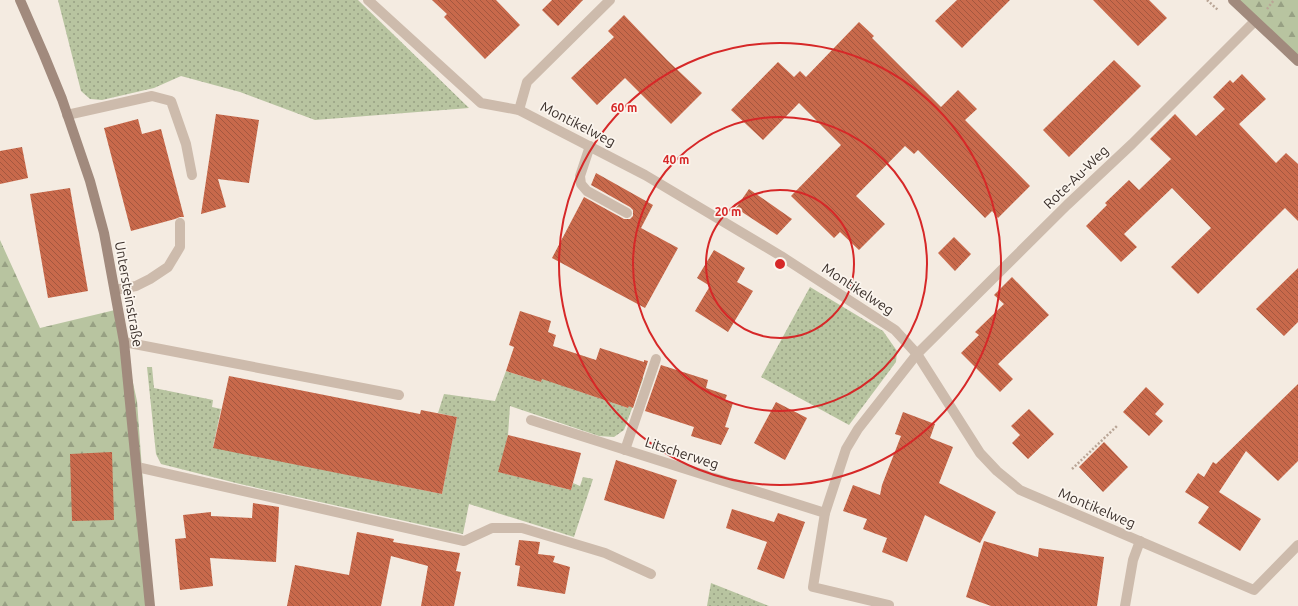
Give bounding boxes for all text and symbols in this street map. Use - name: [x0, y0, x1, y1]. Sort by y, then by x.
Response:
- street label: Montikelweg: [538, 98, 618, 150]
- text: 60 m: [611, 101, 637, 114]
- street label: Rote-Au-Weg: [1040, 142, 1112, 212]
- text: 40 m: [663, 153, 689, 166]
- text: 20 m: [715, 205, 741, 218]
- street label: Untersteinstraße: [112, 240, 146, 348]
- centre of rings: [773, 257, 787, 271]
- street label: Montikelweg: [819, 260, 897, 318]
- street label: Litscherweg: [643, 434, 721, 472]
- street label: Montikelweg: [1056, 485, 1138, 531]

